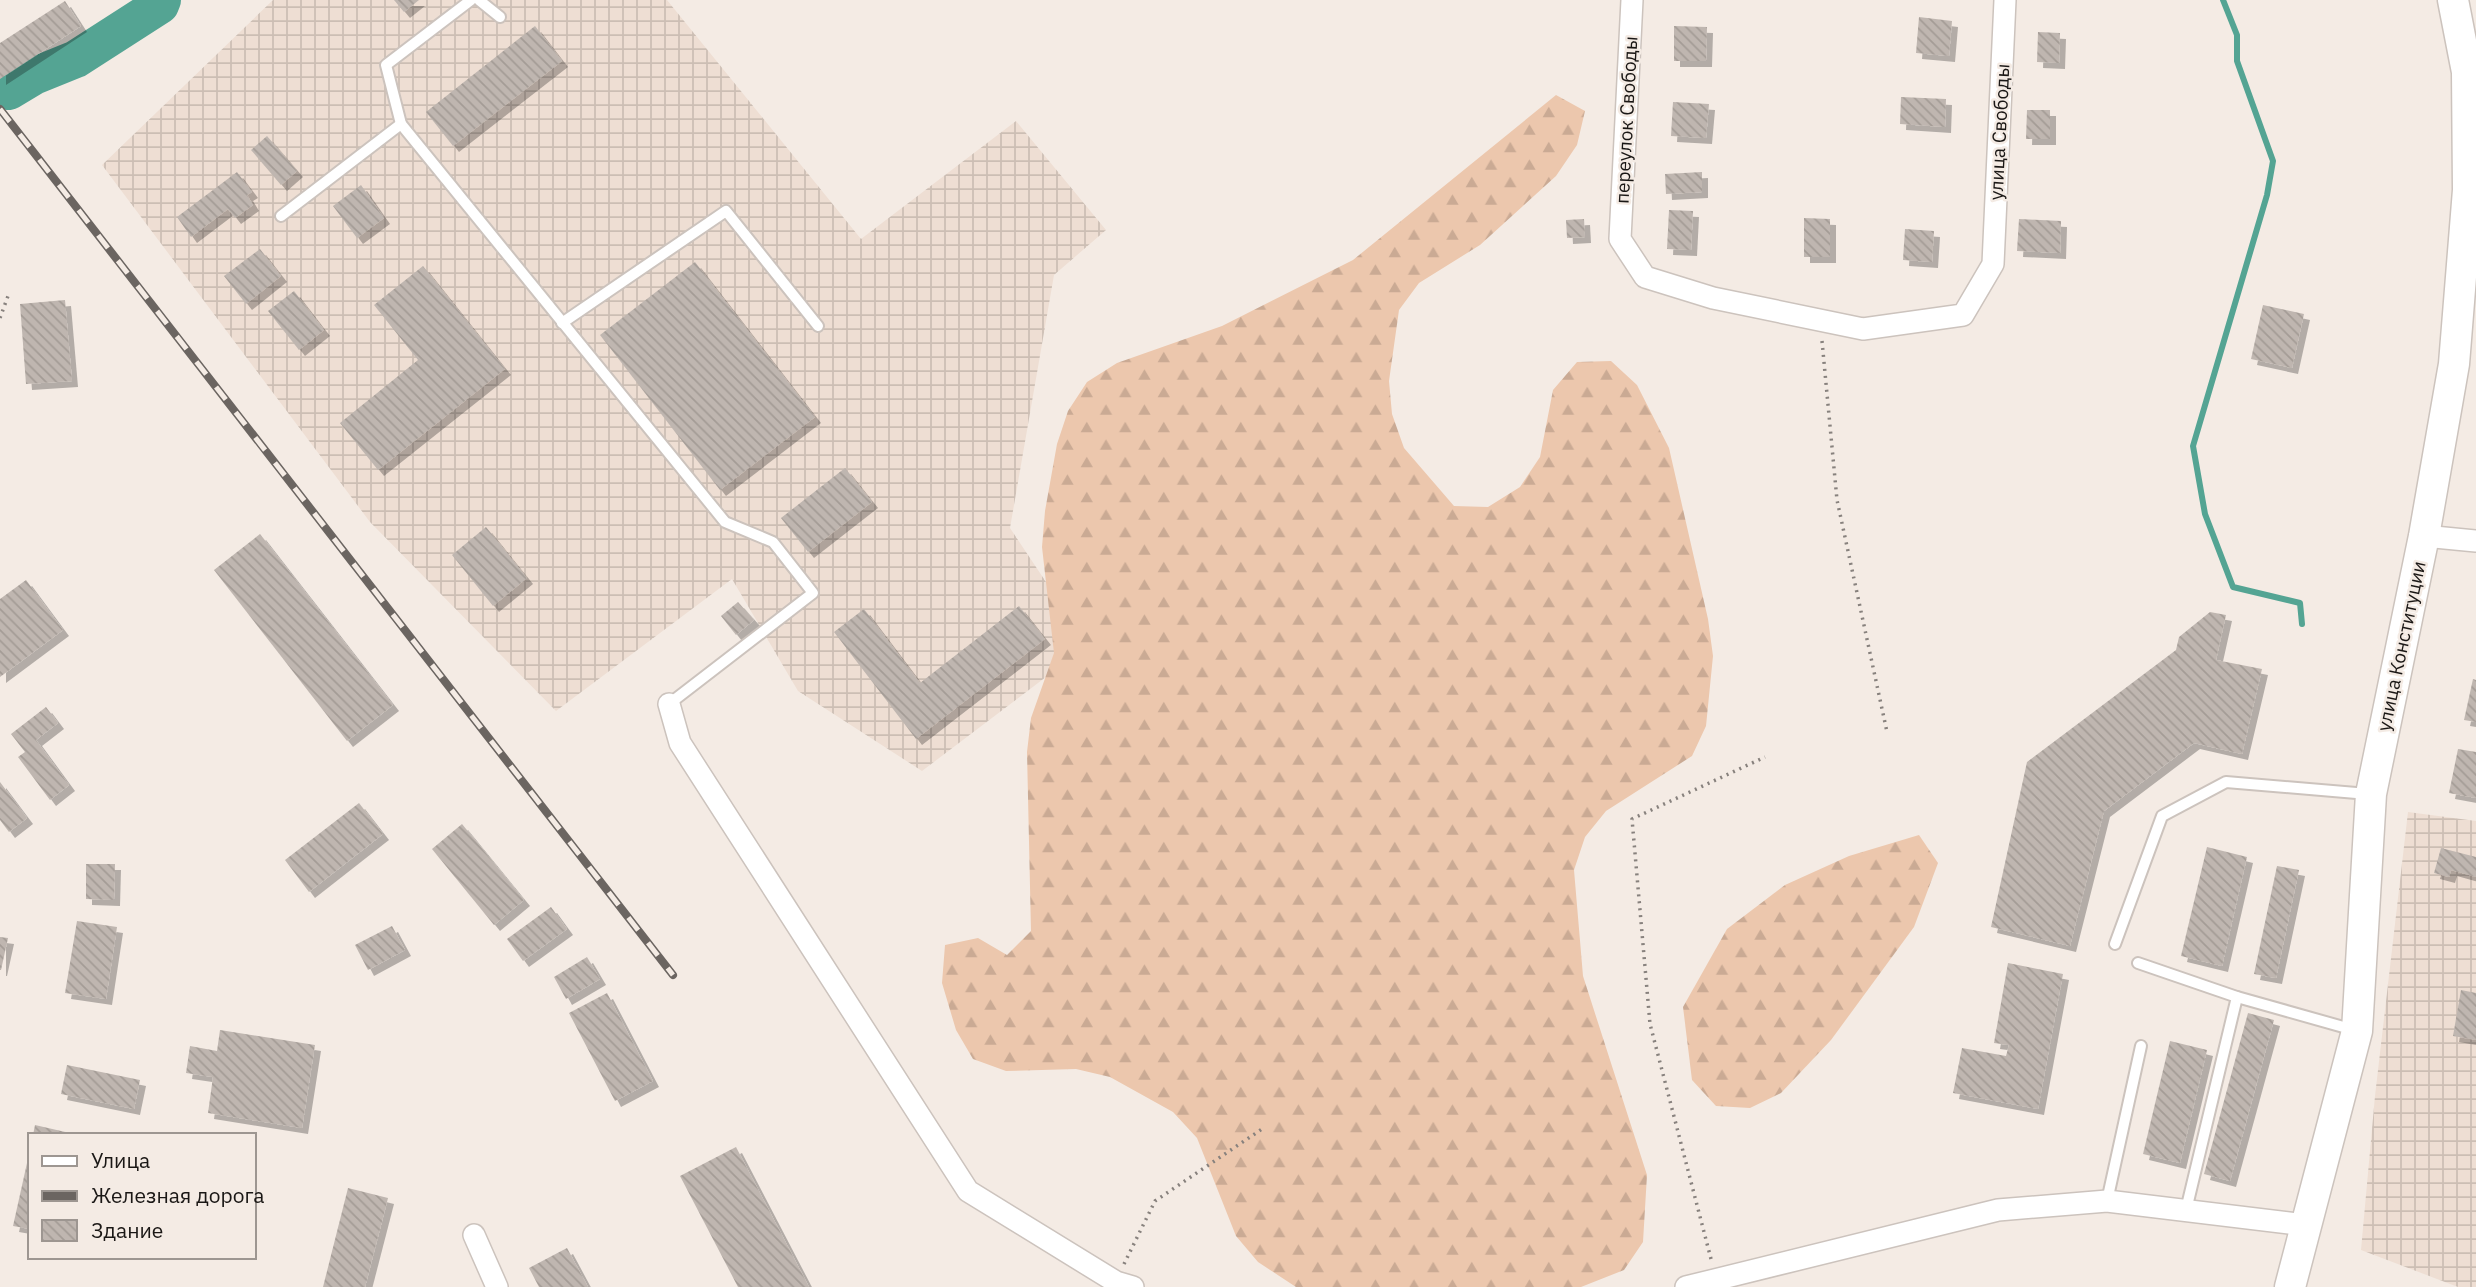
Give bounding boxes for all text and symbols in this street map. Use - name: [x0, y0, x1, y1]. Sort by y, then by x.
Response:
- street label: переулок Свободы: [1610, 36, 1642, 204]
- street label: улица Свободы: [1983, 63, 2015, 201]
- street label: улица Конституции: [2371, 559, 2431, 733]
- legend: [28, 1133, 256, 1259]
- text: Улица: [91, 1146, 150, 1174]
- text: Железная дорога: [91, 1181, 264, 1209]
- text: Здание: [91, 1216, 163, 1244]

